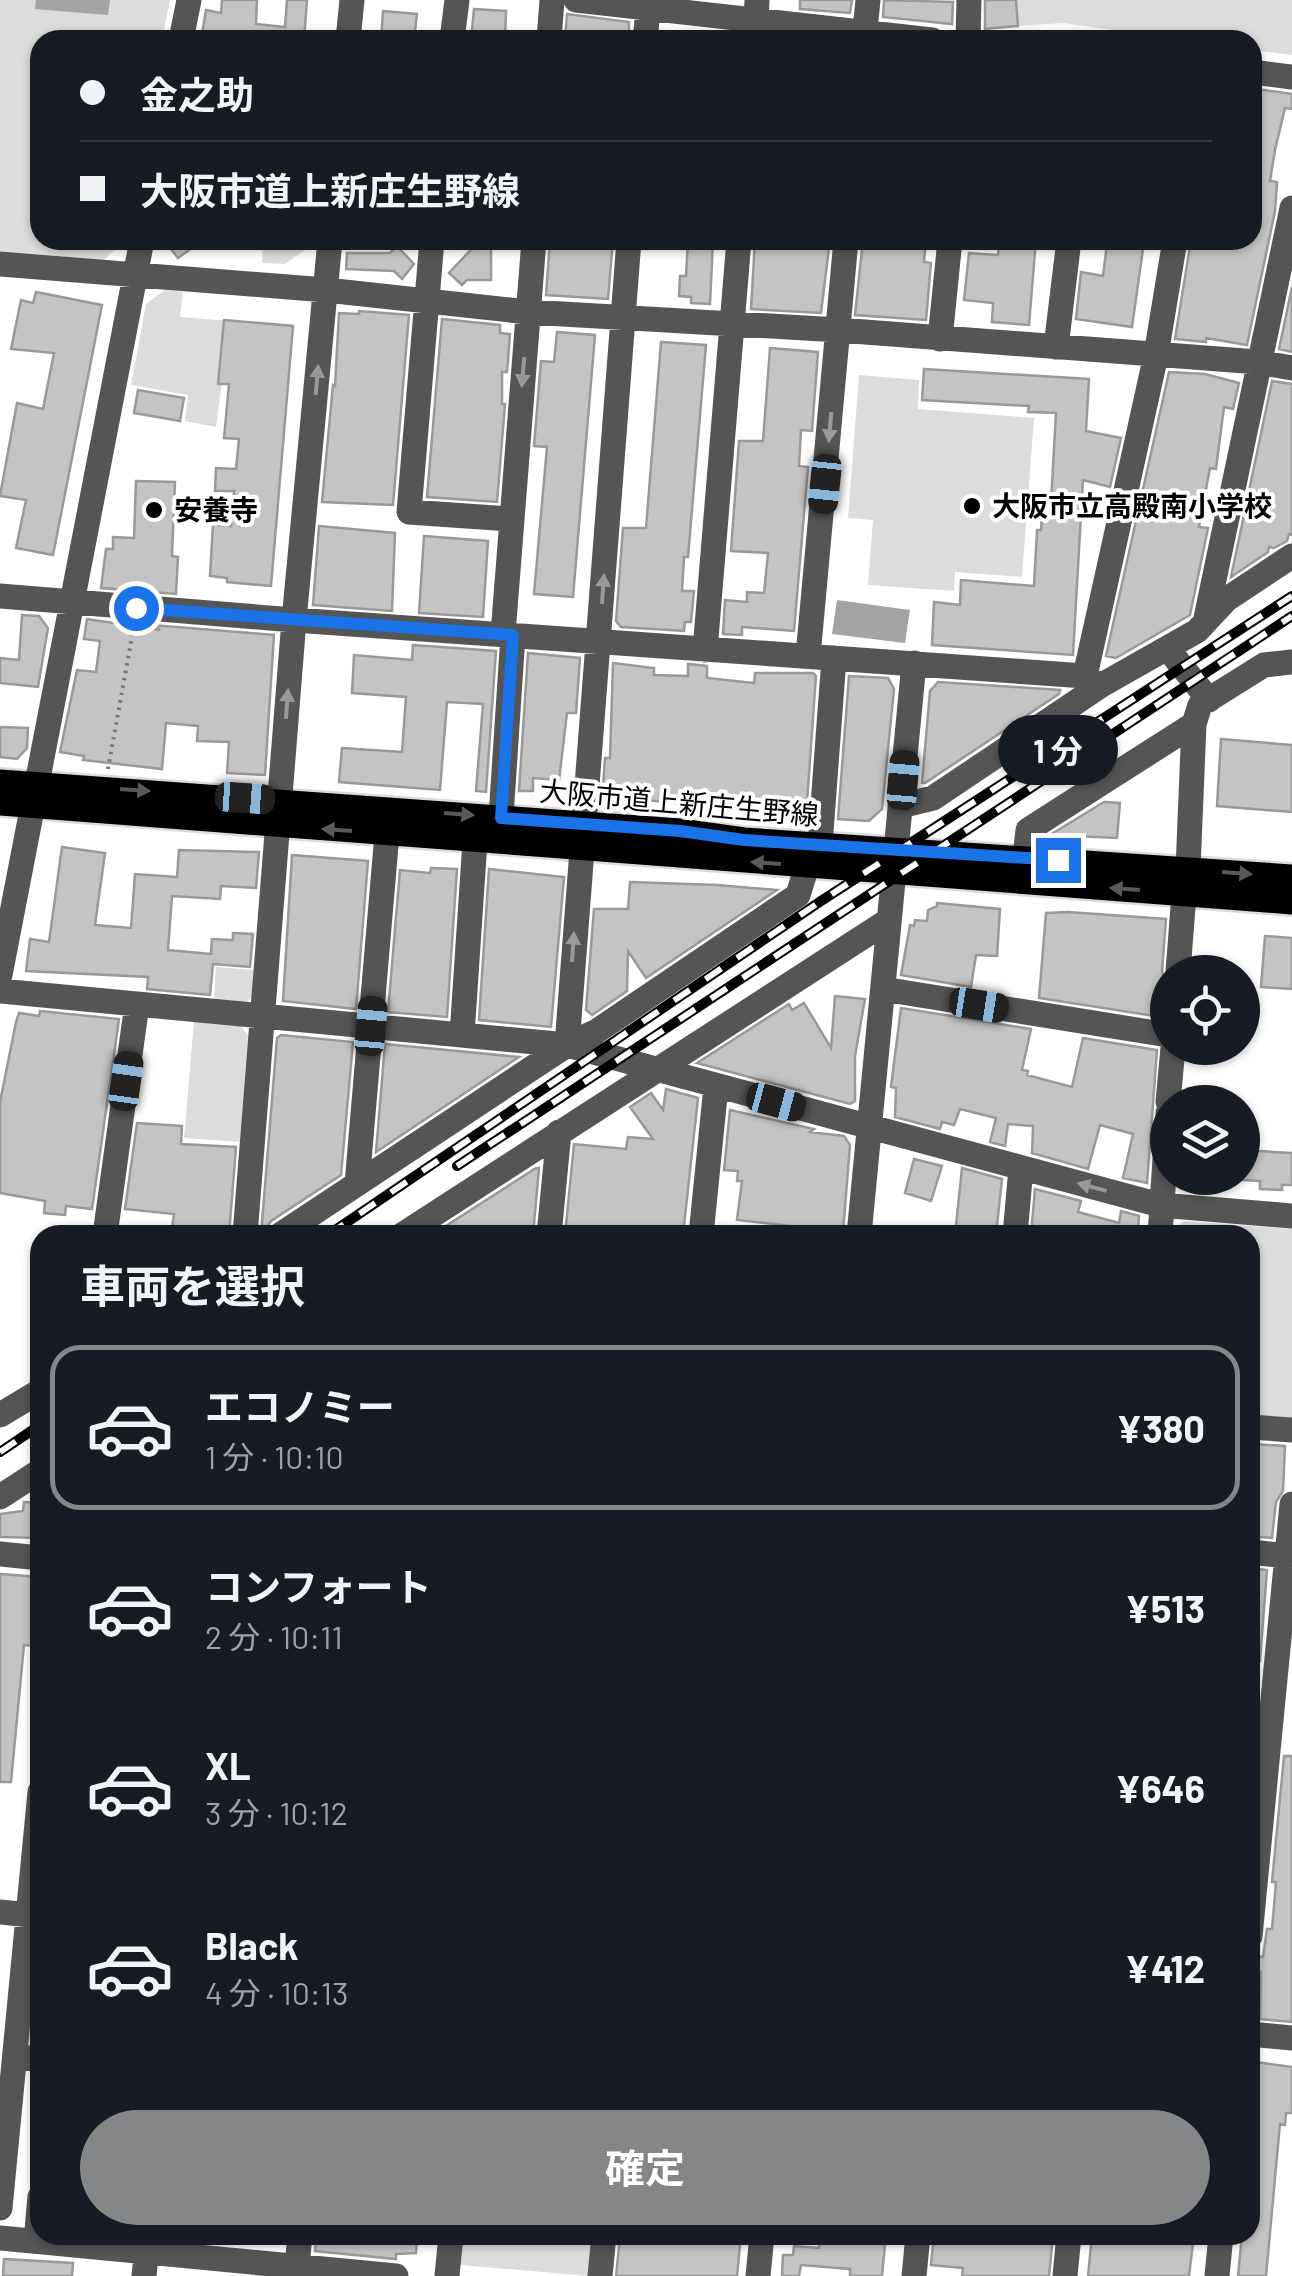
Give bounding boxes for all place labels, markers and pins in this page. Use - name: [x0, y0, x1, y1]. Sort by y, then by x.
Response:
- place label: 大阪市立高殿南小学校: [992, 488, 1272, 522]
- place label: 安養寺: [174, 492, 258, 526]
- marker: 大阪市立高殿南小学校: [961, 495, 983, 517]
- marker: 安養寺: [143, 499, 165, 521]

